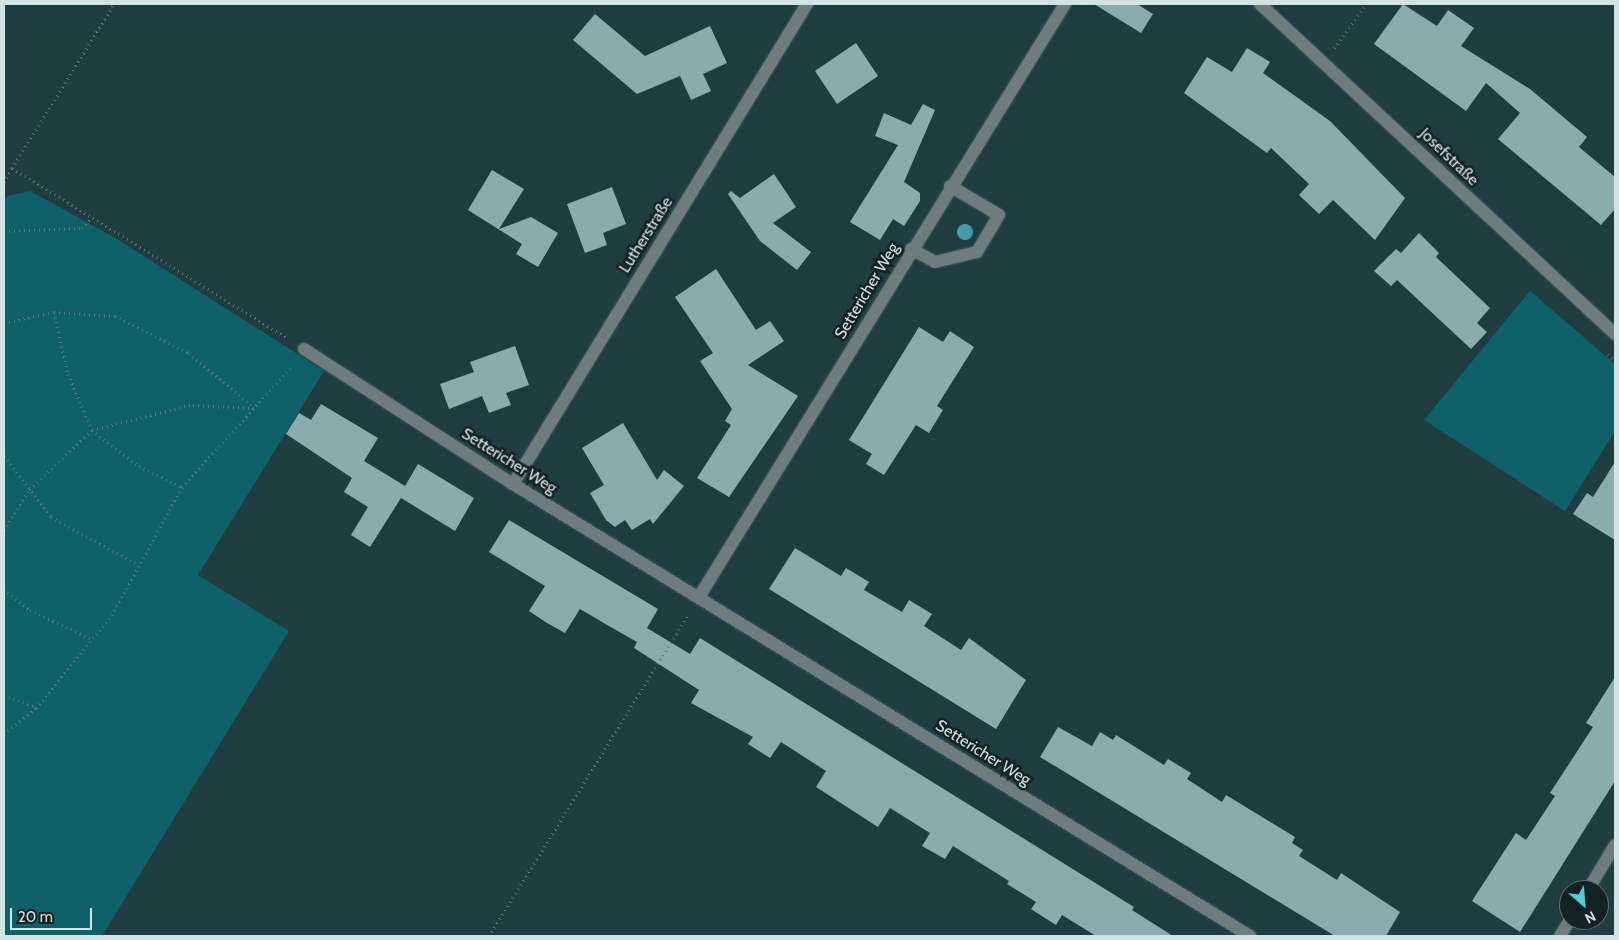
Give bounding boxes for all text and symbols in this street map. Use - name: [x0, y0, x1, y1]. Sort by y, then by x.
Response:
- street label: Josefstraße: [1415, 124, 1483, 190]
- street label: Lutherstraße: [615, 194, 677, 276]
- street label: Settericher Weg: [831, 240, 903, 342]
- street label: Settericher Weg: [458, 424, 560, 498]
- street label: Settericher Weg: [932, 716, 1034, 790]
- north arrow: [1559, 880, 1609, 930]
- scale bar: [12, 898, 95, 930]
- text: N: [1582, 907, 1599, 928]
- text: 20 m: [18, 908, 53, 926]

